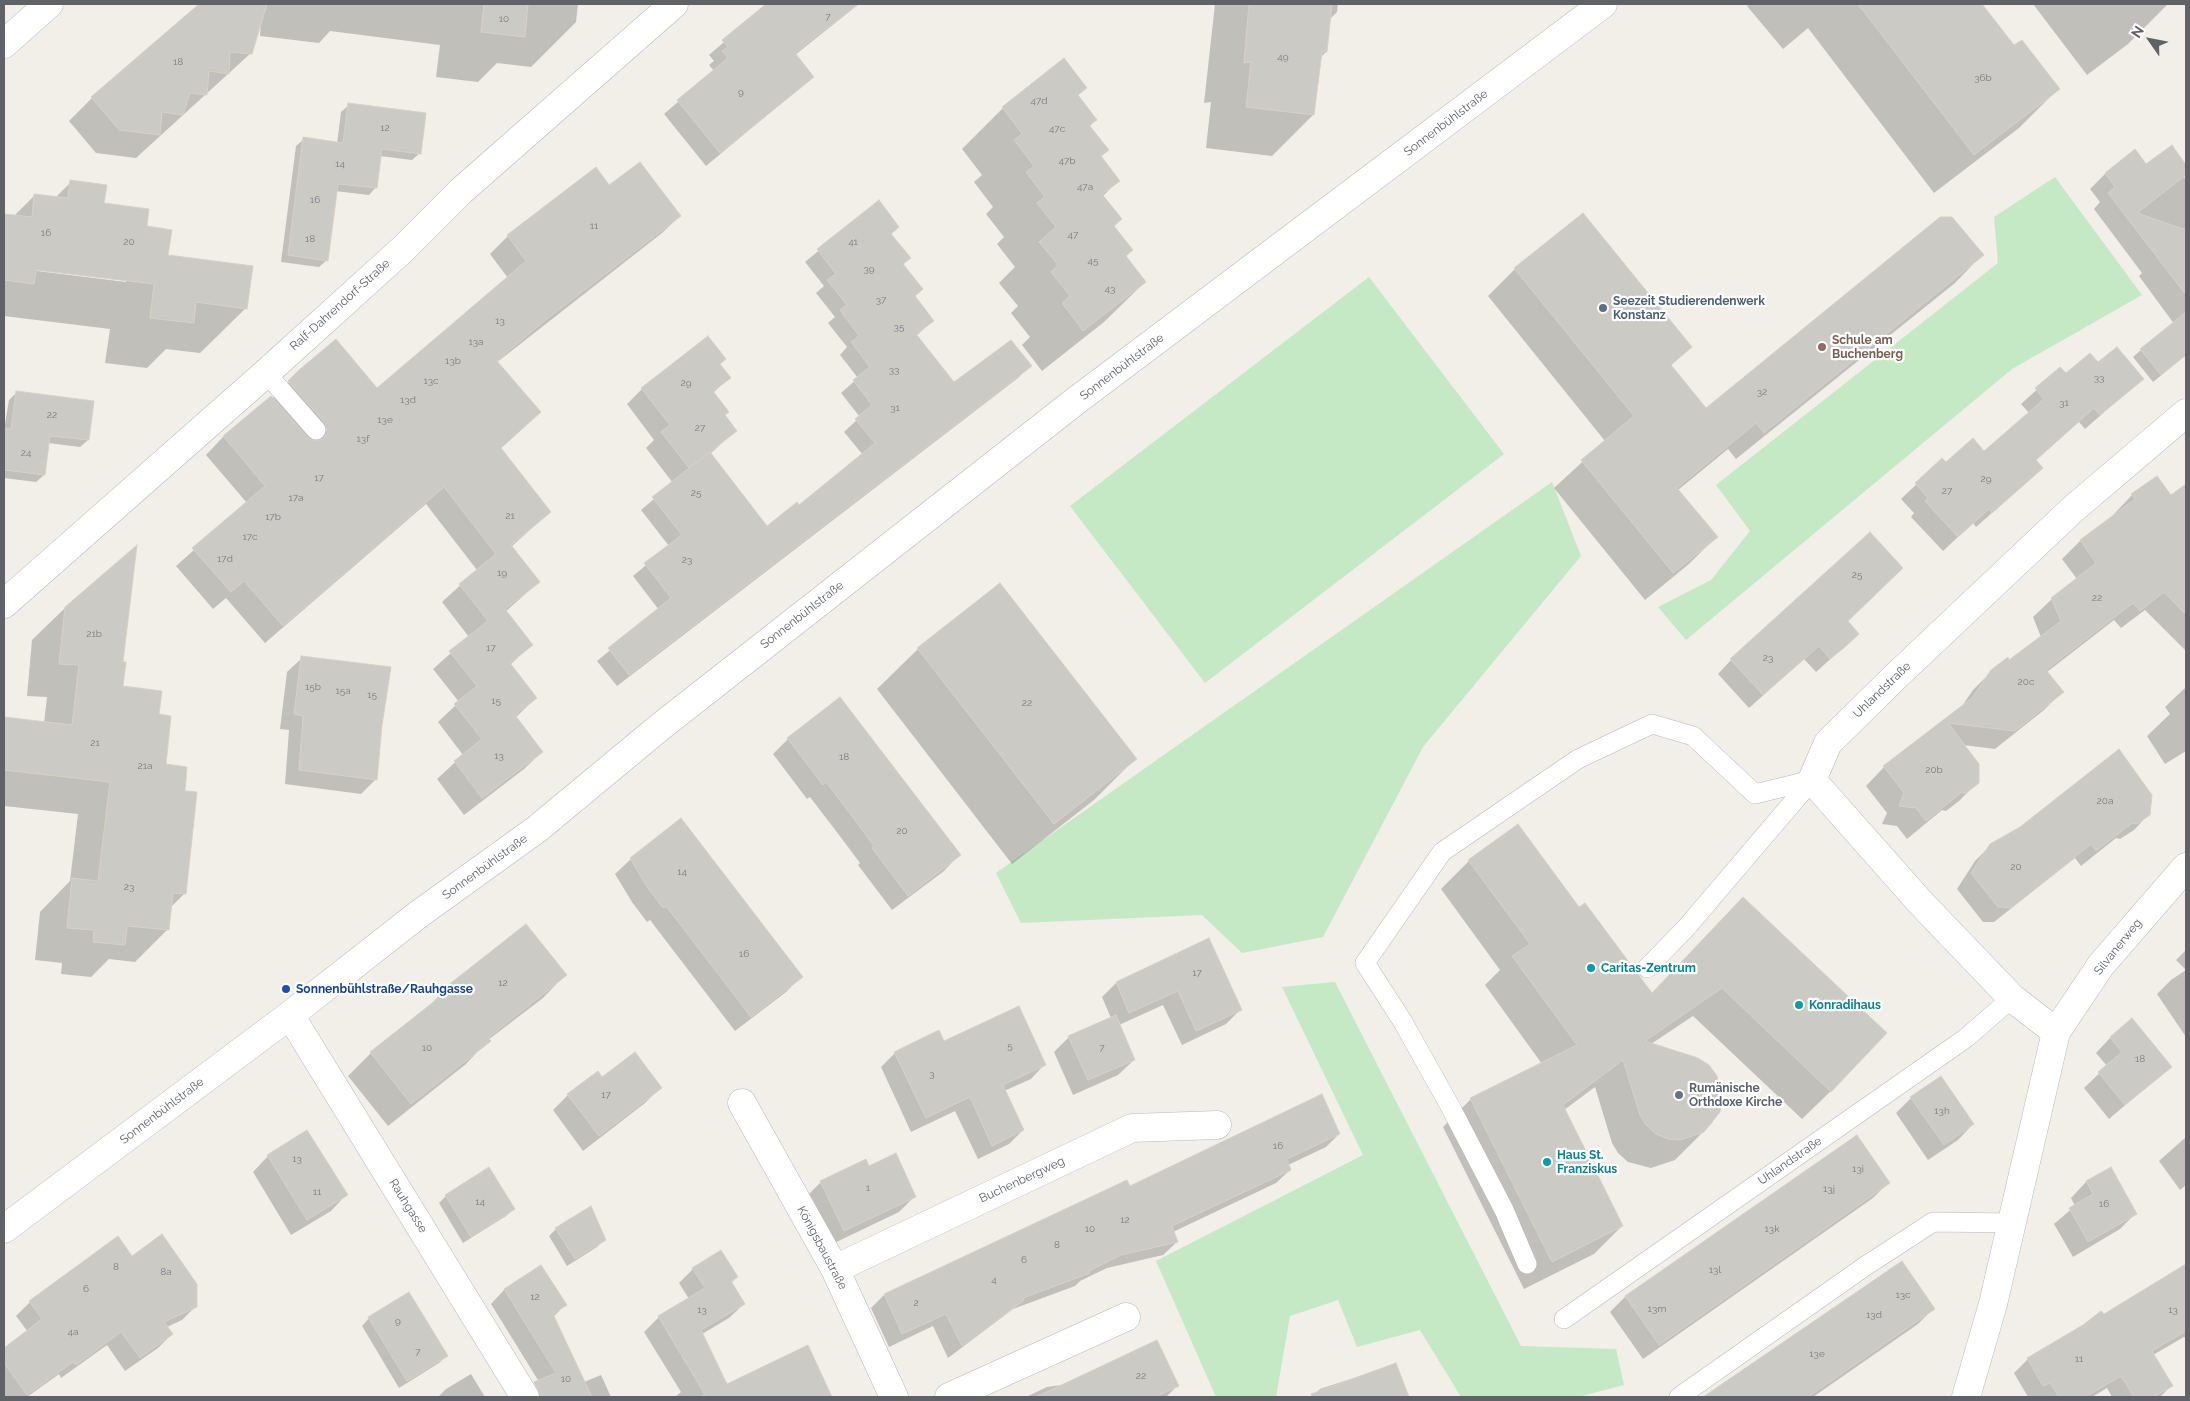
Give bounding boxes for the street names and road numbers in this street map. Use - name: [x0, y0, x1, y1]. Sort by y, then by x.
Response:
- street label: Sonnenbühlstraße: [1401, 87, 1491, 159]
- street label: Ralf-Dahrendorf-Straße: [287, 256, 393, 354]
- street label: Sonnenbühlstraße: [1077, 331, 1167, 403]
- street label: Sonnenbühlstraße: [758, 578, 846, 652]
- street label: Uhlandstraße: [1850, 659, 1914, 721]
- street label: Sonnenbühlstraße: [440, 831, 530, 903]
- street label: Silvanerweg: [2091, 916, 2145, 978]
- street label: Sonnenbühlstraße: [117, 1075, 207, 1147]
- street label: Uhlandstraße: [1755, 1134, 1825, 1188]
- street label: Buchenbergweg: [977, 1154, 1067, 1206]
- street label: Rauhgasse: [386, 1176, 430, 1236]
- street label: Königsbaustraße: [794, 1204, 850, 1292]

